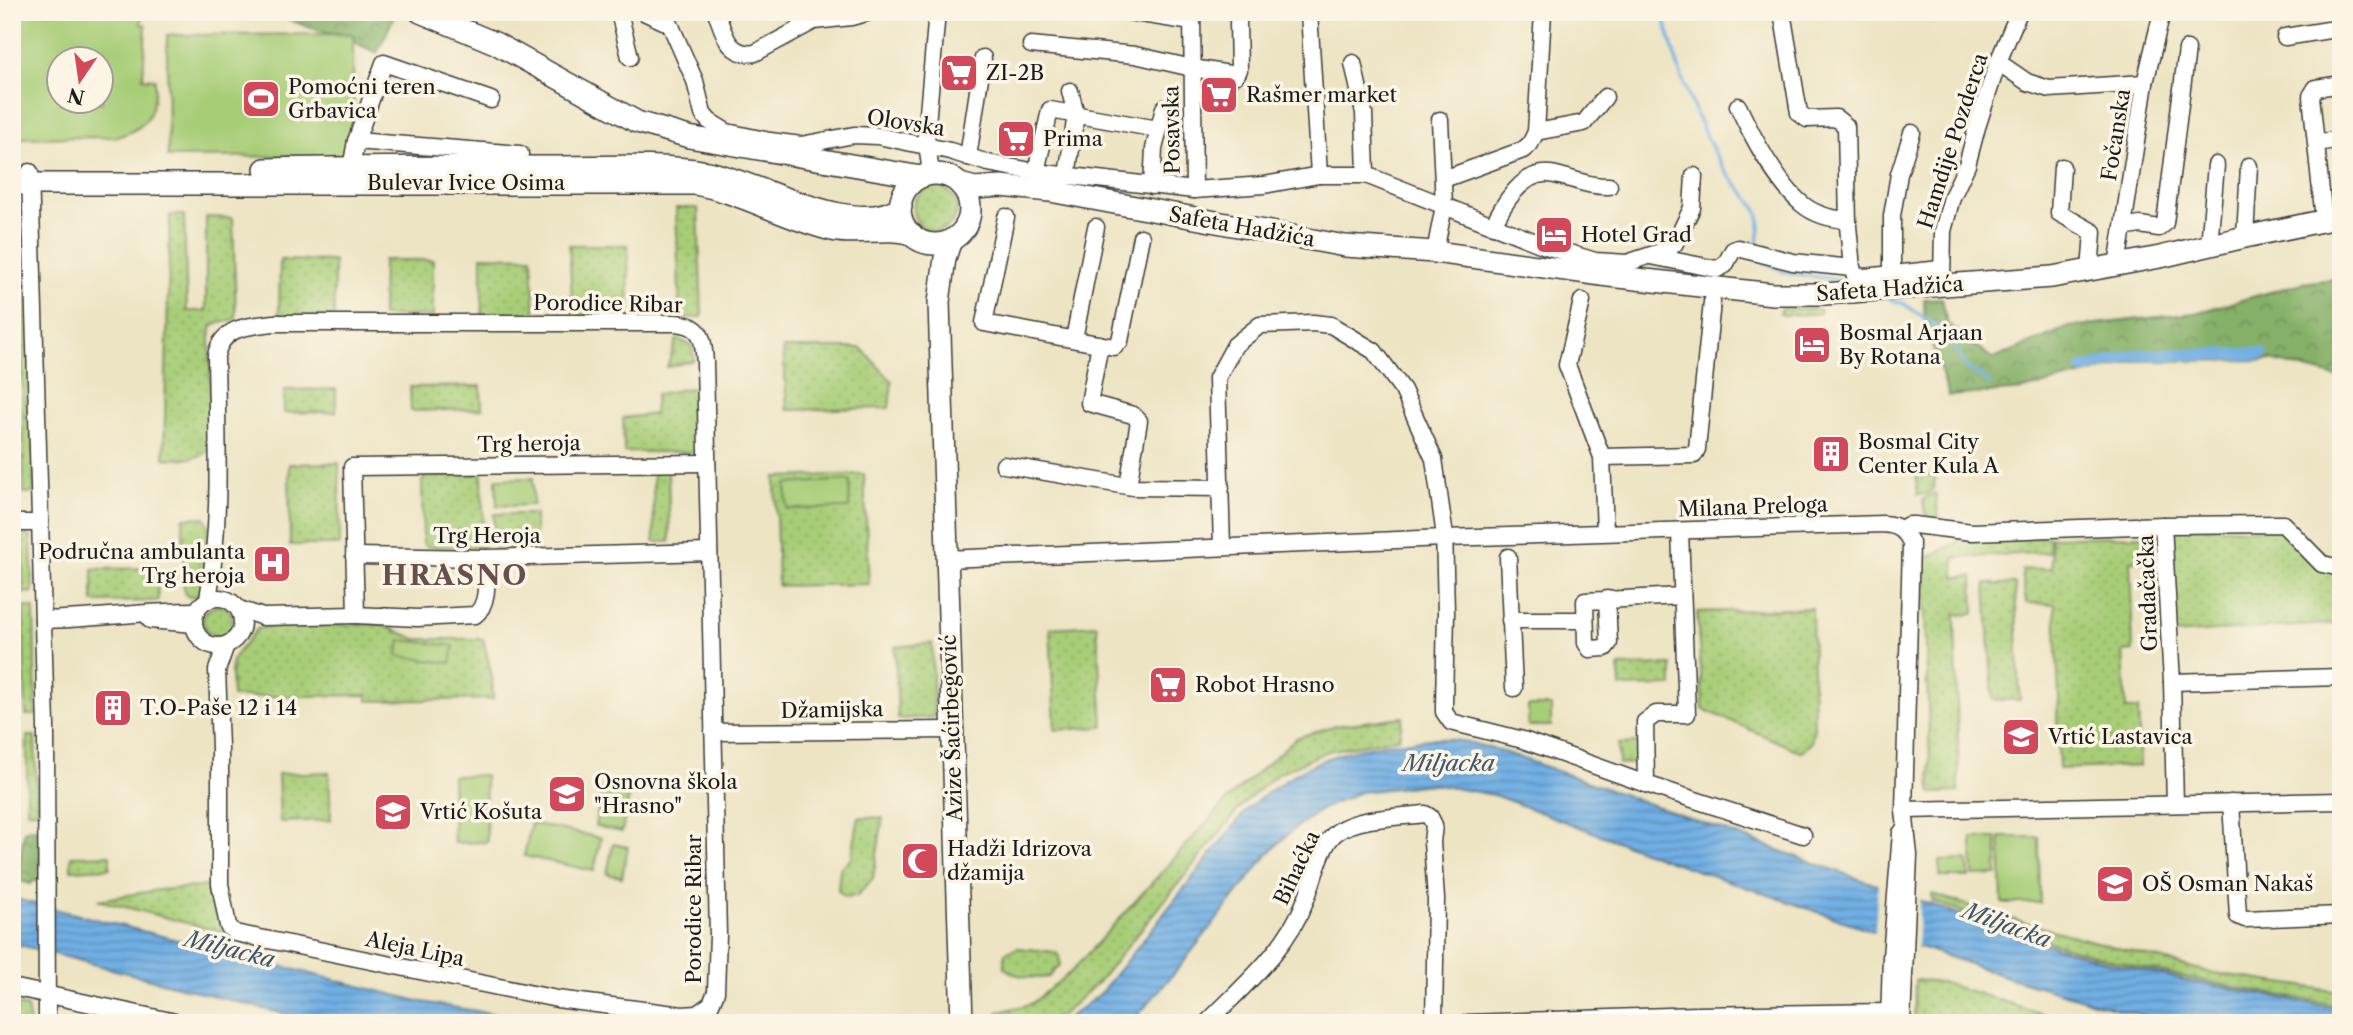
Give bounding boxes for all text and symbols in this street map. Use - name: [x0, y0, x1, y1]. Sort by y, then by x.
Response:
- north arrow: [46, 46, 116, 116]
- street label: Hamdije Pozderca: [1912, 49, 1993, 232]
- supermarket icon: ZI-2B: [938, 52, 980, 94]
- place label: ZI-2B: [986, 60, 1044, 85]
- place label: Pomoćni teren Grbavica: [288, 74, 436, 123]
- supermarket icon: Rašmer market: [1198, 74, 1240, 116]
- sports icon: Pomoćni teren Grbavica: [240, 78, 282, 120]
- place label: Rašmer market: [1246, 82, 1397, 107]
- text: N: [66, 83, 87, 109]
- street label: Posavska: [1158, 84, 1185, 175]
- street label: Fočanska: [2096, 86, 2135, 183]
- street label: Olovska: [865, 104, 948, 141]
- supermarket icon: Prima: [995, 118, 1037, 160]
- place label: Prima: [1043, 126, 1104, 151]
- street label: Bulevar Ivice Osima: [367, 170, 566, 195]
- street label: Safeta Hadžića: [1167, 201, 1318, 252]
- hotel icon: Hotel Grad: [1533, 214, 1575, 256]
- place label: Hotel Grad: [1581, 222, 1692, 247]
- street label: Safeta Hadžića: [1815, 271, 1965, 306]
- street label: Porodice Ribar: [533, 290, 683, 317]
- place label: Bosmal Arjaan By Rotana: [1839, 320, 1983, 369]
- hotel icon: Bosmal Arjaan By Rotana: [1791, 324, 1833, 366]
- place label: Bosmal City Center Kula A: [1858, 429, 1999, 478]
- street label: Trg heroja: [477, 430, 582, 457]
- building icon: Bosmal City Center Kula A: [1810, 433, 1852, 475]
- street label: Milana Preloga: [1678, 491, 1829, 522]
- street label: Trg Heroja: [433, 523, 542, 548]
- street label: Gradačačka: [2133, 533, 2162, 652]
- place label: Područna ambulanta Trg heroja: [38, 539, 246, 588]
- hospital icon: Područna ambulanta Trg heroja: [251, 543, 293, 585]
- district label: HRASNO: [382, 558, 528, 592]
- street label: Azize Šaćirbegović: [936, 634, 967, 823]
- supermarket icon: Robot Hrasno: [1147, 664, 1189, 706]
- place label: Robot Hrasno: [1195, 672, 1335, 697]
- building icon: T.O-Paše 12 i 14: [92, 687, 134, 729]
- place label: T.O-Paše 12 i 14: [140, 695, 297, 720]
- street label: Džamijska: [780, 696, 885, 723]
- school or university icon: Vrtić Lastavica: [2000, 716, 2042, 758]
- place label: Vrtić Lastavica: [2047, 724, 2194, 749]
- water label: Miljacka: [1400, 749, 1495, 777]
- place label: Osnovna škola "Hrasno": [594, 769, 739, 818]
- school or university icon: Osnovna škola "Hrasno": [546, 773, 588, 815]
- school or university icon: Vrtić Košuta: [372, 791, 414, 833]
- place label: Vrtić Košuta: [419, 799, 543, 824]
- street label: Bihaćka: [1268, 826, 1325, 909]
- street label: Porodice Ribar: [681, 834, 706, 984]
- place label: Hadži Idrizova džamija: [947, 836, 1093, 885]
- mosque icon: Hadži Idrizova džamija: [899, 840, 941, 882]
- school or university icon: OŠ Osman Nakaš: [2094, 863, 2136, 905]
- place label: OŠ Osman Nakaš: [2142, 871, 2313, 896]
- water label: Miljacka: [1956, 895, 2055, 954]
- water label: Miljacka: [179, 924, 278, 974]
- street label: Aleja Lipa: [363, 926, 468, 971]

